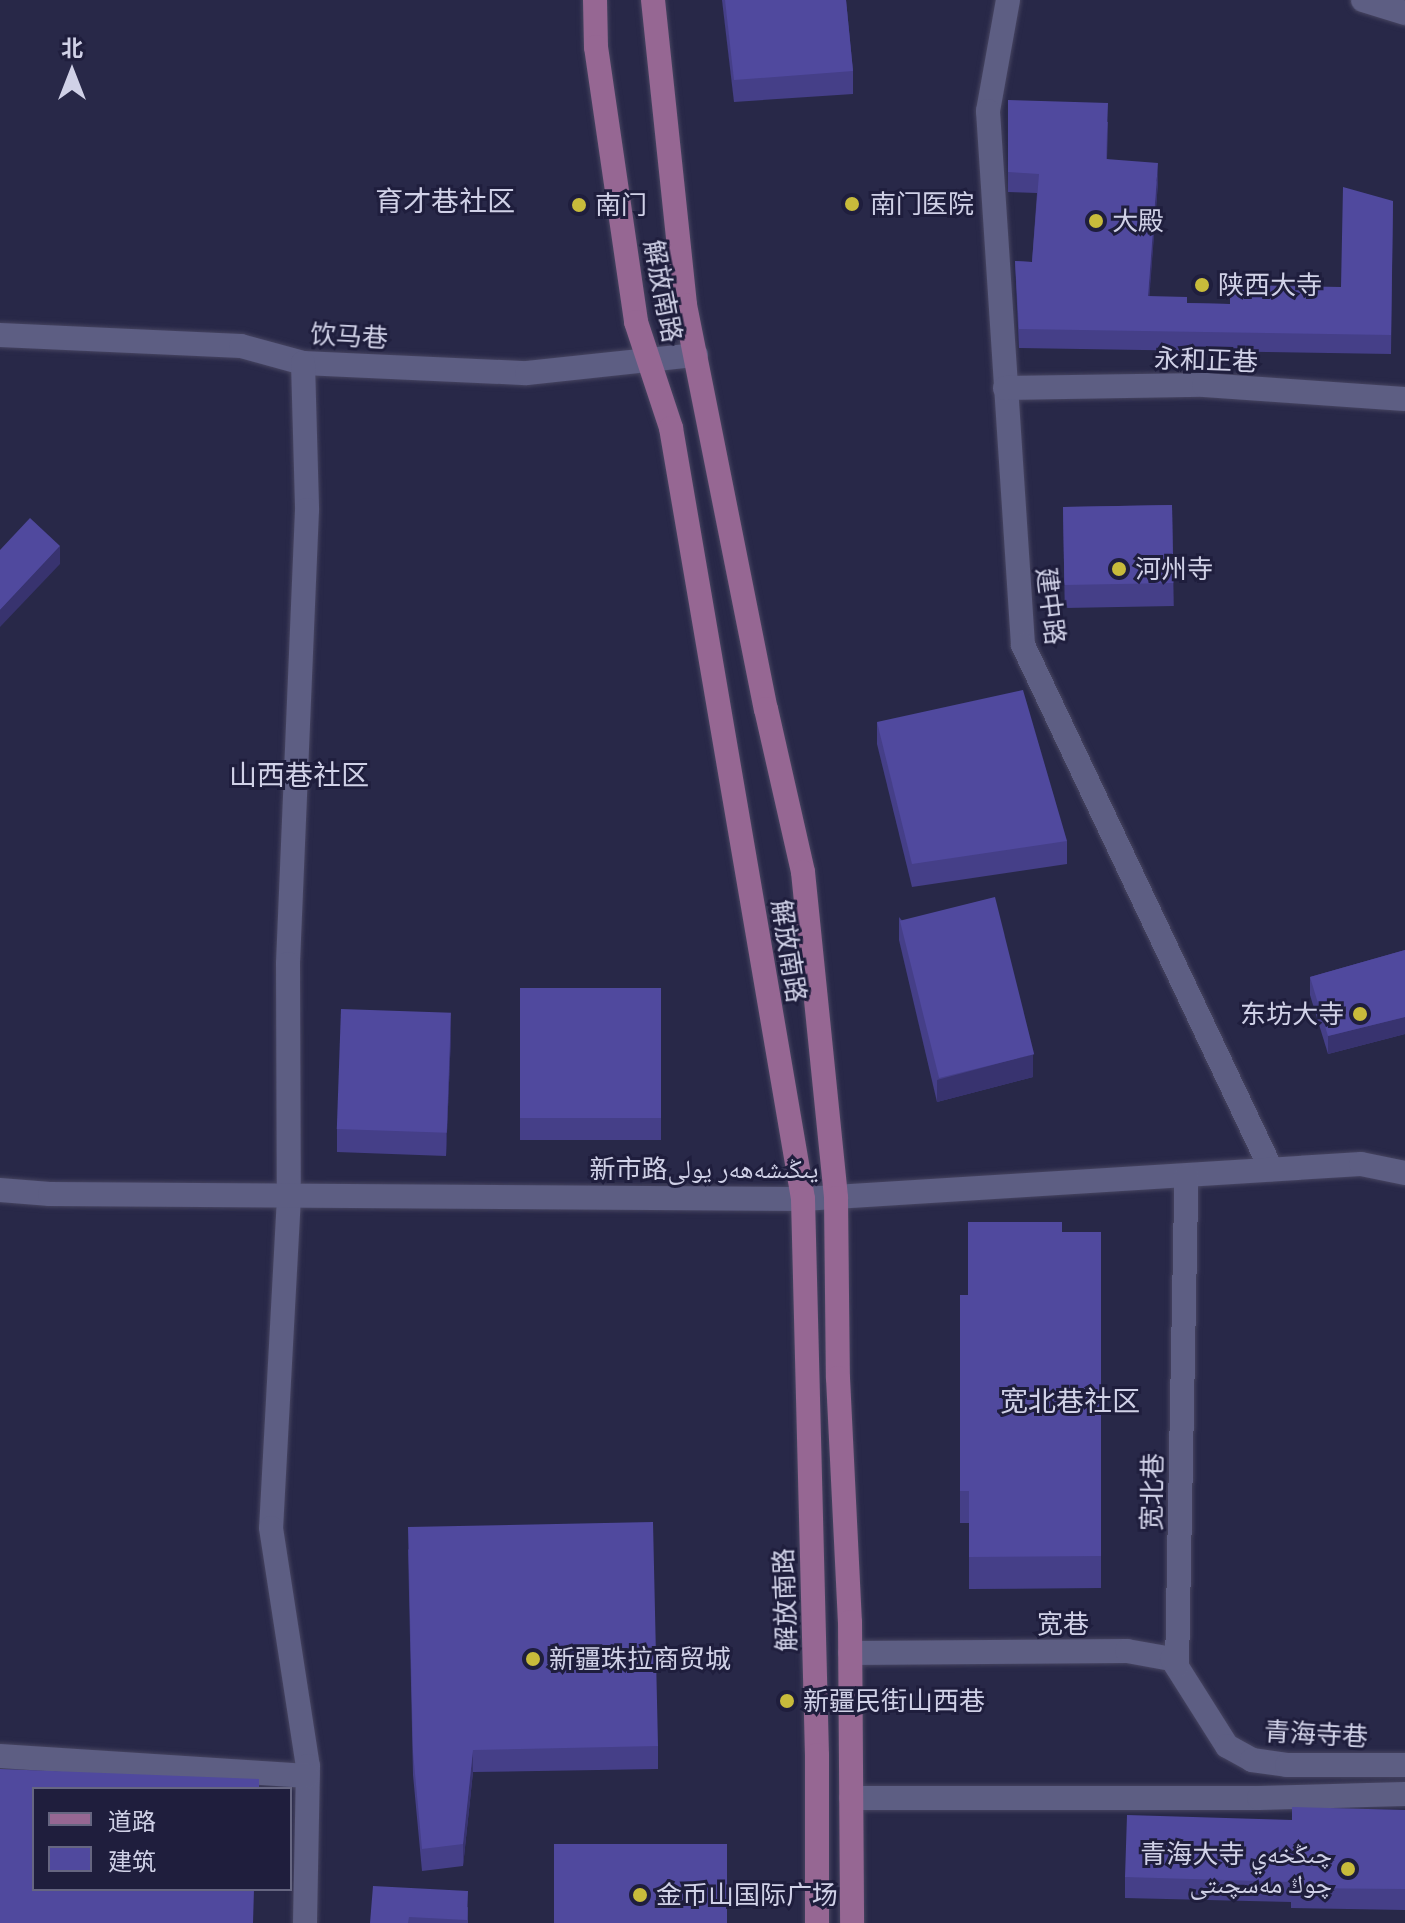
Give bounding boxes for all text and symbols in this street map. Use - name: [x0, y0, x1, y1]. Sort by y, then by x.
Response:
- north arrow: [32, 32, 112, 112]
- text: 北: [61, 34, 83, 61]
- district label: 育才巷社区: [375, 184, 515, 218]
- place label: 南门医院: [870, 188, 974, 220]
- place label: 南门: [595, 189, 647, 221]
- marker: 南门医院: [841, 193, 863, 215]
- marker: 南门: [570, 196, 588, 214]
- place label: 大殿: [1112, 205, 1164, 237]
- marker: 大殿: [1087, 212, 1105, 230]
- street label: 解放南路: [638, 237, 688, 345]
- place label: 陕西大寺: [1218, 269, 1322, 301]
- marker: 陕西大寺: [1193, 276, 1211, 294]
- street label: 饮马巷: [309, 318, 389, 354]
- street label: 永和正巷: [1153, 343, 1259, 377]
- place label: 河州寺: [1135, 553, 1213, 585]
- marker: 河州寺: [1110, 560, 1128, 578]
- street label: 建中路: [1031, 565, 1071, 647]
- district label: 山西巷社区: [229, 758, 369, 792]
- street label: 解放南路: [765, 897, 813, 1005]
- place label: 东坊大寺: [1240, 998, 1344, 1030]
- marker: 东坊大寺: [1351, 1005, 1369, 1023]
- street label: 新市路يىڭىشەھەر يولى: [590, 1153, 818, 1185]
- district label: 宽北巷社区: [1000, 1384, 1140, 1418]
- street label: 宽北巷: [1136, 1453, 1168, 1531]
- street label: 解放南路: [768, 1547, 802, 1653]
- street label: 宽巷: [1037, 1608, 1089, 1640]
- place label: 新疆珠拉商贸城: [549, 1643, 731, 1675]
- marker: 新疆珠拉商贸城: [524, 1650, 542, 1668]
- place label: 新疆民街山西巷: [803, 1685, 985, 1717]
- marker: 新疆民街山西巷: [778, 1692, 796, 1710]
- street label: 青海寺巷: [1263, 1716, 1369, 1752]
- legend: [32, 1787, 292, 1891]
- text: 道路: [108, 1806, 156, 1835]
- place label: 青海大寺 چىڭخەي چوڭ مەسچىتى: [1140, 1838, 1332, 1900]
- text: 建筑: [108, 1846, 156, 1875]
- marker: 青海大寺 چىڭخەي چوڭ مەسچىتى: [1339, 1860, 1357, 1878]
- place label: 金币山国际广场: [656, 1879, 838, 1911]
- marker: 金币山国际广场: [631, 1886, 649, 1904]

